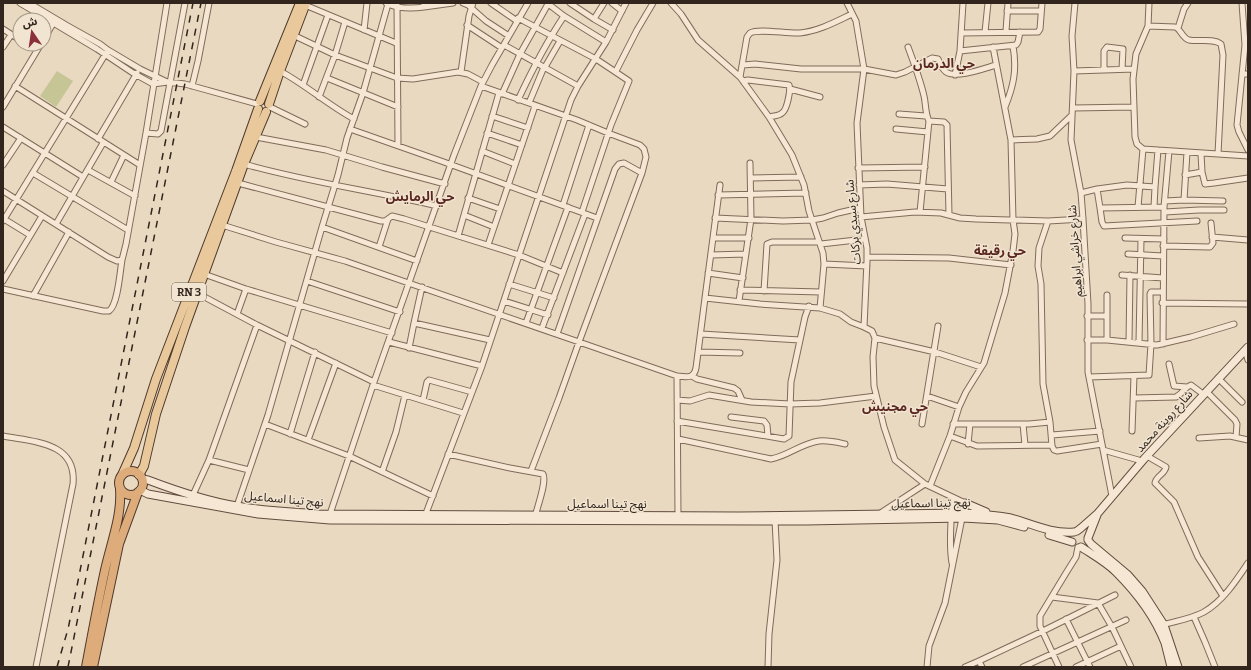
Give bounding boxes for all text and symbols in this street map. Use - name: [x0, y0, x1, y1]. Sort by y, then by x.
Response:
- north arrow: [12, 12, 52, 52]
- text: ش: [21, 15, 39, 31]
- district label: حي الدرمان: [913, 56, 975, 74]
- street label: شارع سيدي بركات: [842, 179, 866, 265]
- district label: حي الرمايش: [386, 189, 454, 207]
- street label: شارع خراشي ابراهيم: [1065, 204, 1088, 298]
- district label: حي رقيقة: [974, 243, 1026, 261]
- road number: RN 3: [172, 283, 206, 301]
- street label: شارع روينة محمد: [1132, 387, 1197, 456]
- district label: حي مجنيش: [862, 399, 928, 417]
- street label: نهج تينا اسماعيل: [244, 489, 324, 511]
- street label: نهج تينا اسماعيل: [891, 495, 971, 513]
- street label: نهج تينا اسماعيل: [567, 497, 647, 513]

